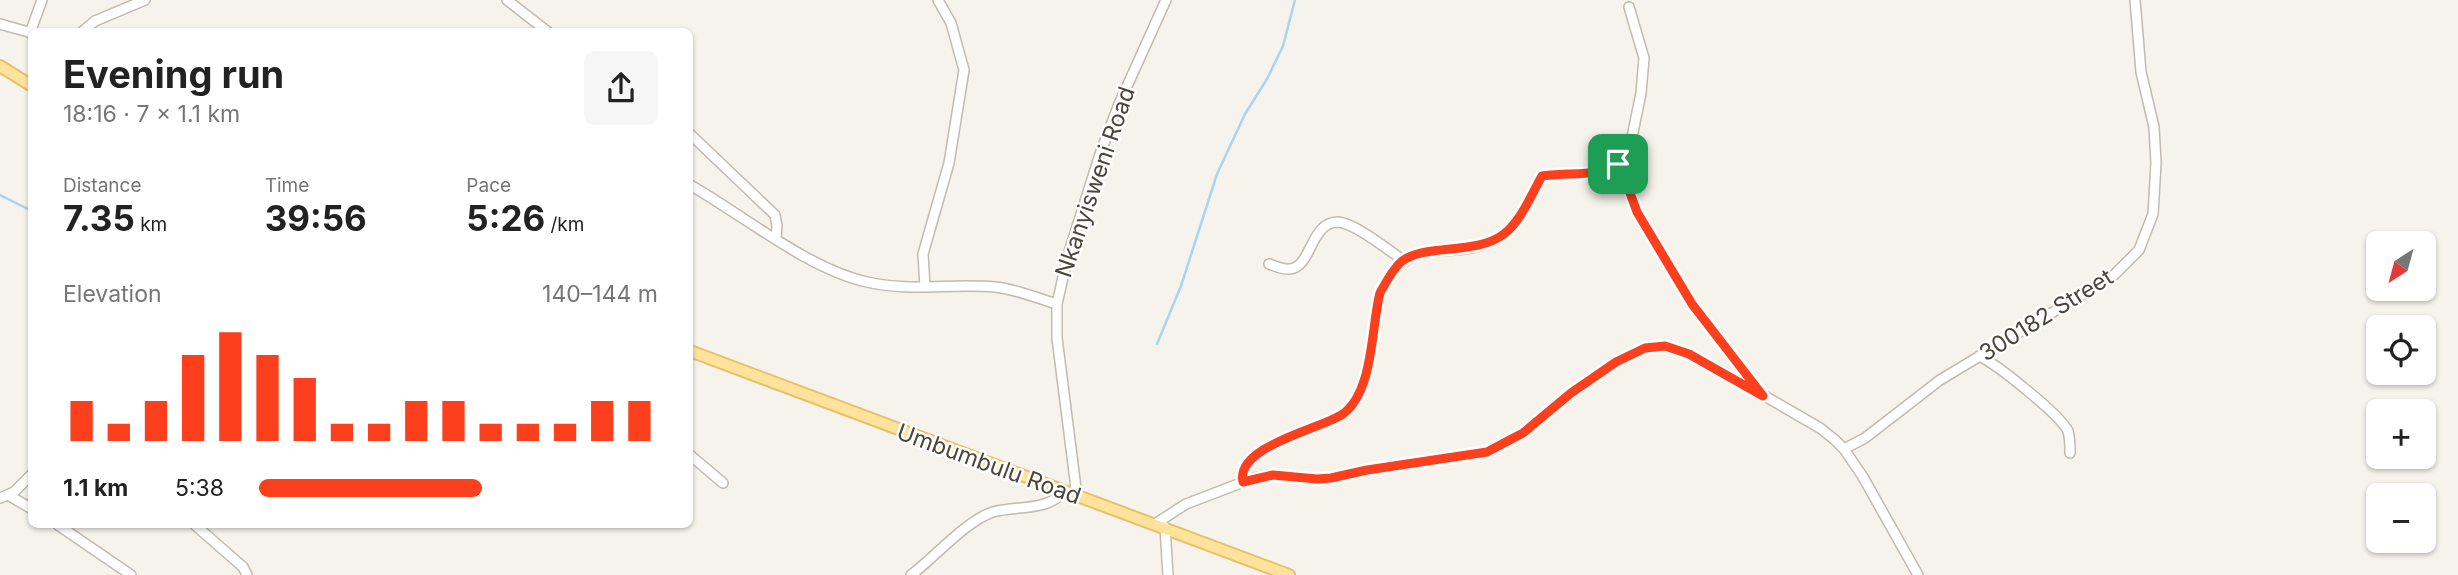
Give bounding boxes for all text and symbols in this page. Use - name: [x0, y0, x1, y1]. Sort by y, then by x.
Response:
- text: Evening run: [63, 51, 284, 97]
- button: share: [584, 51, 658, 125]
- street label: Nkanyisweni Road: [1049, 83, 1141, 281]
- text: 18:16 · 7 × 1.1 km: [63, 100, 240, 128]
- pin: [1588, 134, 1648, 194]
- icon: arrive: [1599, 145, 1637, 183]
- text: Distance: [63, 174, 141, 197]
- text: Time: [265, 174, 309, 197]
- text: Pace: [466, 174, 511, 197]
- text: 7.35: [63, 197, 135, 239]
- text: 39:56: [265, 197, 367, 239]
- text: 5:26: [466, 197, 545, 239]
- text: km: [135, 213, 167, 236]
- text: /km: [545, 213, 584, 236]
- north arrow: [2366, 231, 2436, 301]
- map controls: [2366, 231, 2436, 553]
- street label: 300182 Street: [1974, 263, 2118, 367]
- text: Elevation: [63, 280, 162, 308]
- text: 140–144 m: [542, 280, 658, 308]
- button: locate: [2366, 315, 2436, 385]
- button: +: [2366, 399, 2436, 469]
- street label: Umbumbulu Road: [893, 418, 1085, 510]
- text: 1.1 km: [63, 474, 128, 502]
- text: 5:38: [175, 474, 224, 502]
- button: −: [2366, 483, 2436, 553]

